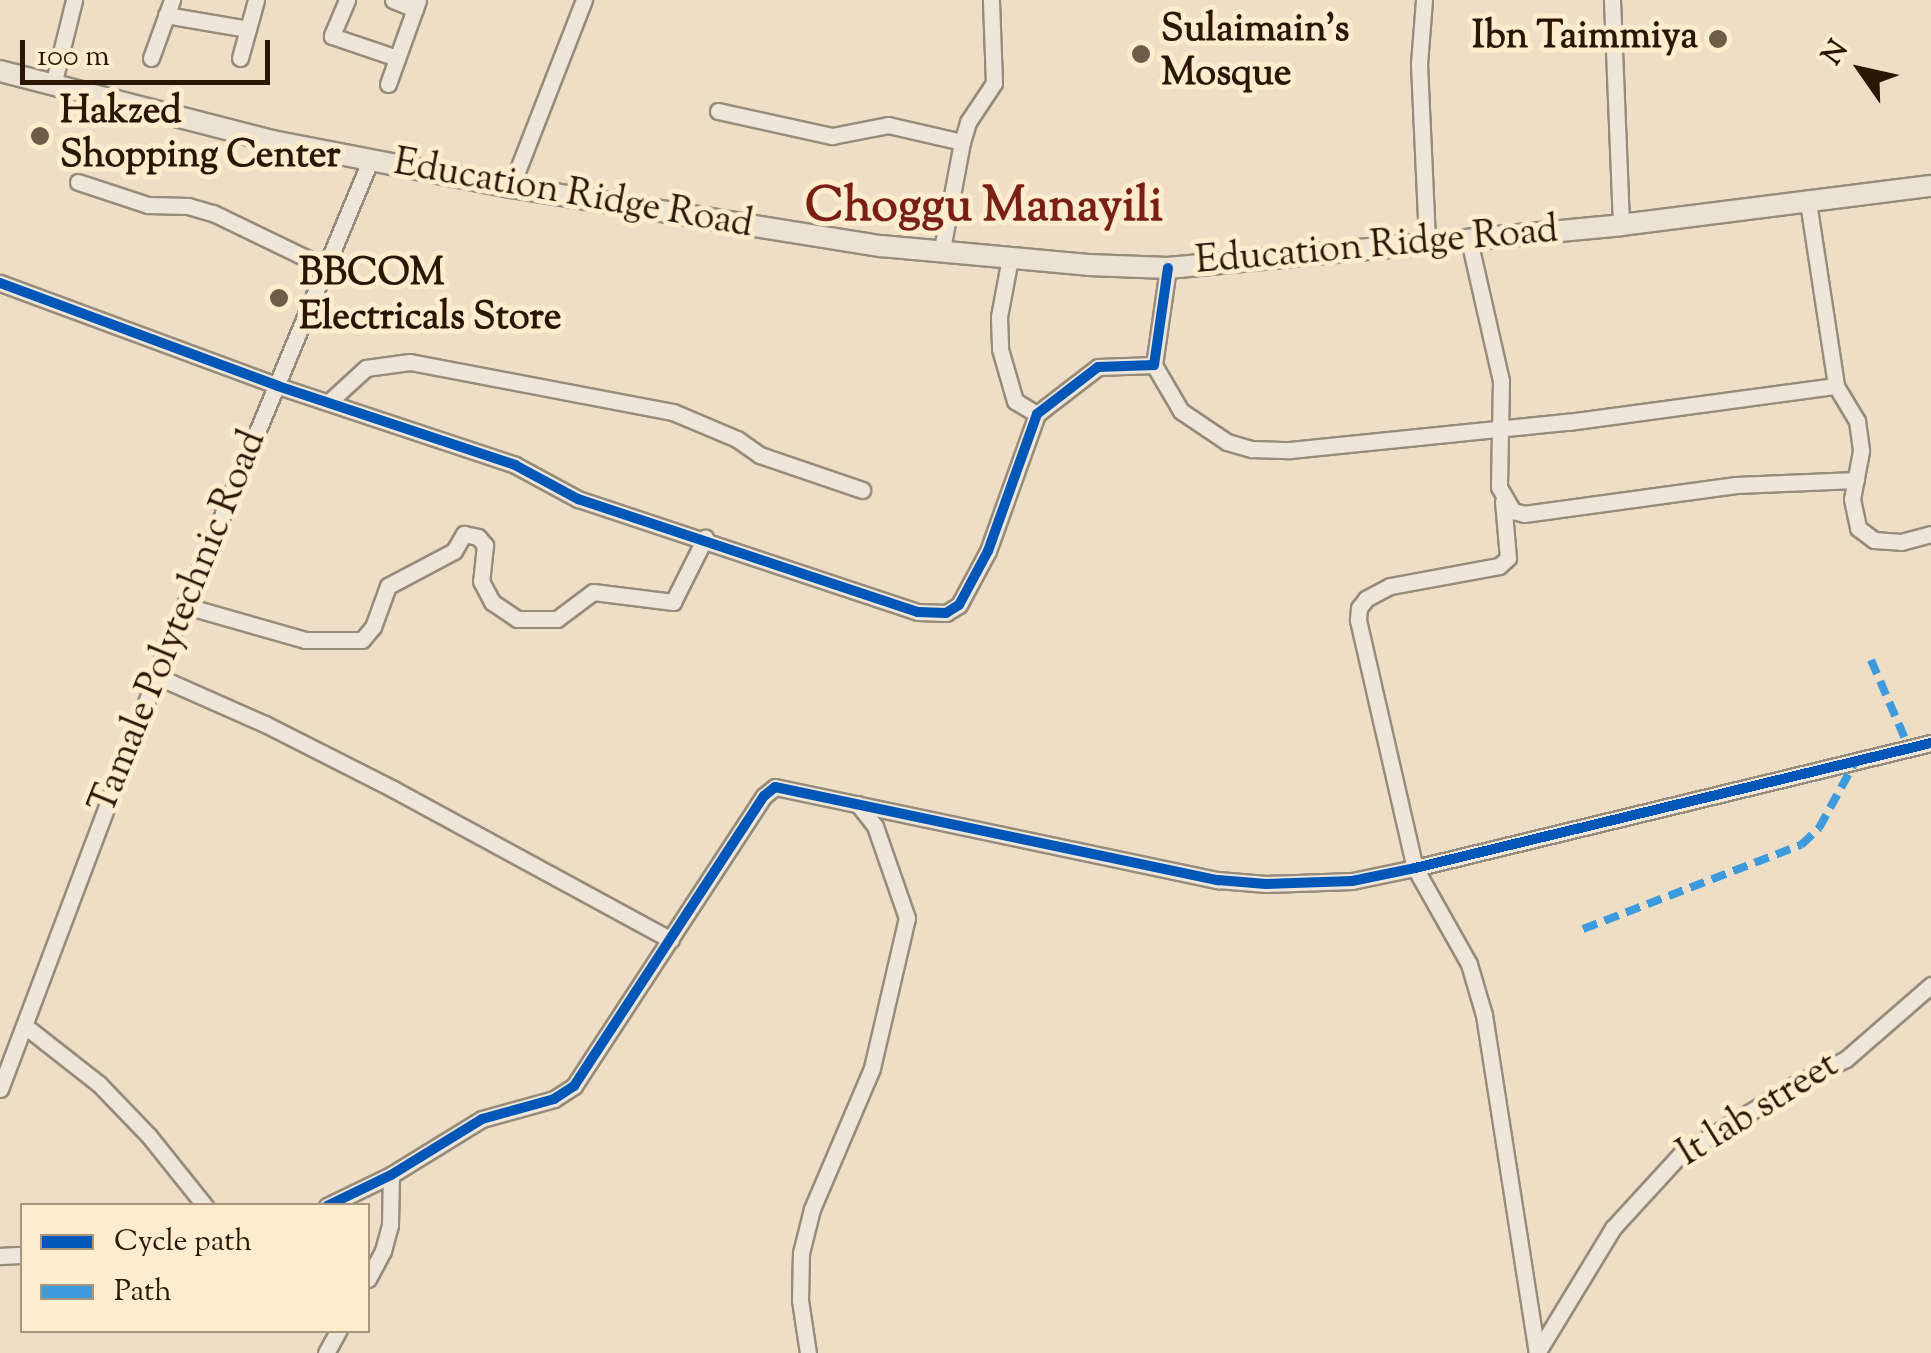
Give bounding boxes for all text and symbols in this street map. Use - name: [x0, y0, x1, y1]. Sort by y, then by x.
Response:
- place label: Sulaimain's Mosque: [1161, 9, 1349, 98]
- place label: Ibn Taimmiya: [1472, 16, 1698, 62]
- scale bar: [25, 20, 275, 82]
- north arrow: [1811, 20, 1911, 120]
- marker: Ibn Taimmiya: [1707, 28, 1729, 50]
- text: N: [1813, 33, 1859, 74]
- text: 100 m: [37, 36, 110, 79]
- marker: Sulaimain's Mosque: [1130, 43, 1152, 65]
- place label: Hakzed Shopping Center: [60, 91, 341, 180]
- marker: Hakzed Shopping Center: [29, 125, 51, 147]
- street label: Education Ridge Road: [390, 142, 756, 250]
- district label: Choggu Manayili: [805, 180, 1163, 238]
- street label: Education Ridge Road: [1194, 209, 1560, 287]
- place label: BBCOM Electricals Store: [299, 253, 561, 342]
- marker: BBCOM Electricals Store: [268, 287, 290, 309]
- street label: Tamale Polytechnic Road: [82, 425, 278, 821]
- street label: It lab street: [1670, 1044, 1848, 1178]
- legend: [20, 1203, 370, 1333]
- text: Cycle path: [114, 1221, 252, 1264]
- text: Path: [114, 1271, 172, 1314]

